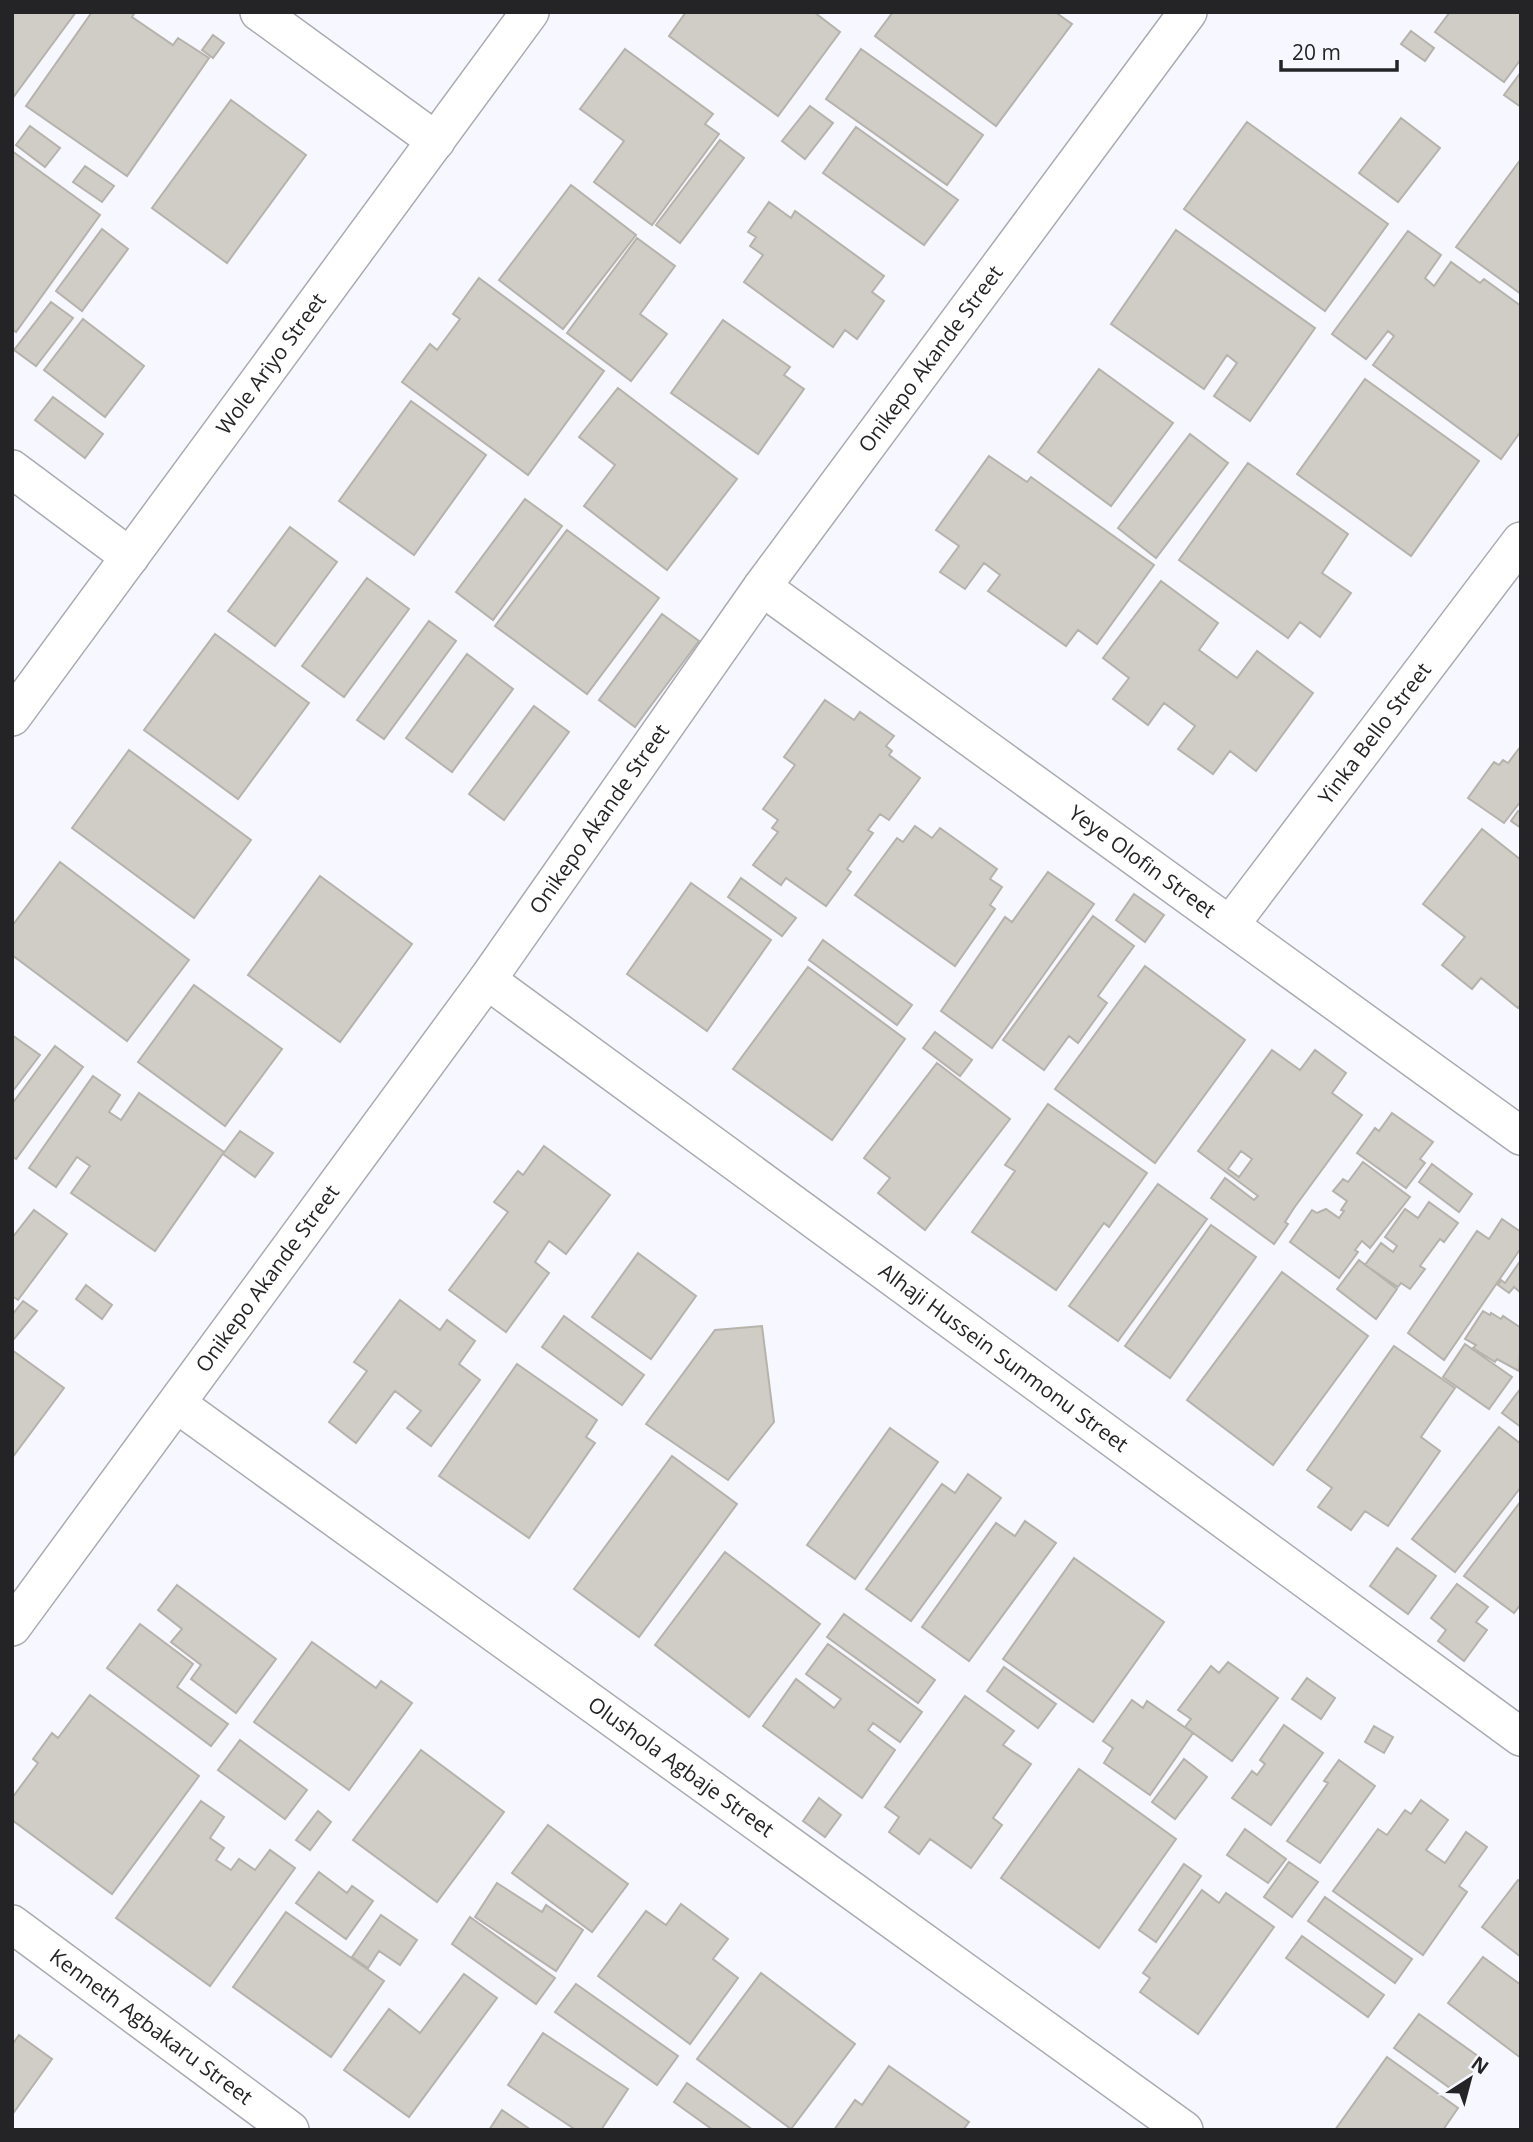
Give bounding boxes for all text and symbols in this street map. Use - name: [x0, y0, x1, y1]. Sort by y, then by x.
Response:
- scale bar: [1281, 28, 1396, 72]
- text: 20 m: [1292, 38, 1341, 66]
- street label: Onikepo Akande Street: [852, 259, 1009, 458]
- street label: Wole Ariyo Street: [209, 287, 332, 440]
- street label: Yinka Bello Street: [1311, 657, 1437, 810]
- street label: Onikepo Akande Street: [522, 718, 675, 919]
- street label: Yeye Olofin Street: [1063, 798, 1222, 924]
- street label: Onikepo Akande Street: [189, 1179, 345, 1378]
- street label: Alhaji Hussein Sunmonu Street: [874, 1257, 1134, 1458]
- street label: Olushola Agbaje Street: [583, 1690, 780, 1843]
- street label: Kenneth Agbakaru Street: [45, 1942, 259, 2111]
- north arrow: [1435, 2044, 1505, 2114]
- text: N: [1466, 2050, 1494, 2080]

